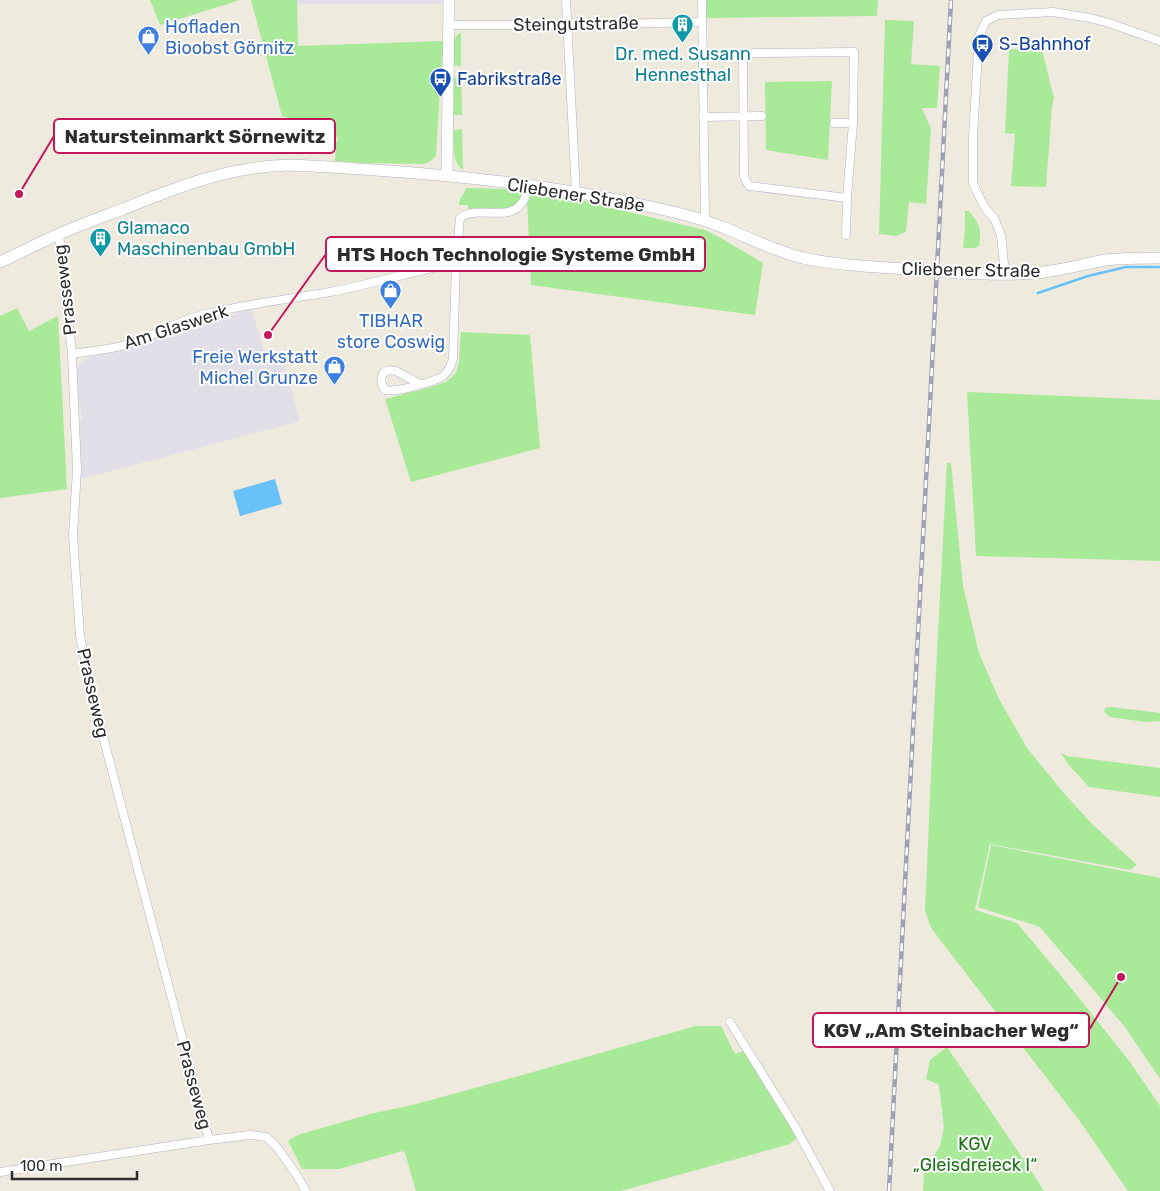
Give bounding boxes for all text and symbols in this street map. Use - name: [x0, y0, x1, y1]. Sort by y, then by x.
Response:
- street label: Steingutstraße: [513, 12, 639, 36]
- building icon: Dr. med. Susann Hennesthal: [671, 12, 695, 43]
- place label: Hofladen Bioobst Görnitz: [165, 16, 294, 59]
- shop icon: Hofladen Bioobst Görnitz: [137, 25, 161, 56]
- bus stop icon: S-Bahnhof: [971, 32, 995, 63]
- place label: S-Bahnhof: [999, 33, 1091, 55]
- place label: Dr. med. Susann Hennesthal: [615, 43, 751, 86]
- bus stop icon: Fabrikstraße: [429, 67, 453, 98]
- place label: Fabrikstraße: [457, 68, 561, 90]
- callout: Natursteinmarkt Sörnewitz: [54, 119, 335, 153]
- text: Natursteinmarkt Sörnewitz: [65, 125, 325, 148]
- street label: Cliebener Straße: [506, 173, 646, 217]
- place label: Glamaco Maschinenbau GmbH: [117, 217, 295, 260]
- building icon: Glamaco Maschinenbau GmbH: [89, 226, 113, 257]
- callout: HTS Hoch Technologie Systeme GmbH: [326, 237, 705, 271]
- street label: Prasseweg: [49, 243, 81, 337]
- text: HTS Hoch Technologie Systeme GmbH: [337, 243, 695, 266]
- street label: Cliebener Straße: [901, 258, 1041, 282]
- shop icon: TIBHAR store Coswig: [379, 279, 403, 310]
- street label: Am Glaswerk: [121, 300, 232, 354]
- place label: TIBHAR store Coswig: [337, 310, 445, 353]
- place label: Freie Werkstatt Michel Grunze: [192, 346, 318, 389]
- shop icon: Freie Werkstatt Michel Grunze: [322, 355, 346, 386]
- street label: Prasseweg: [72, 646, 114, 740]
- callout: KGV „Am Steinbacher Weg“: [813, 1013, 1089, 1047]
- text: KGV „Am Steinbacher Weg“: [823, 1019, 1079, 1042]
- street label: Prasseweg: [172, 1038, 216, 1132]
- park label: KGV „Gleisdreieck I“: [913, 1133, 1037, 1176]
- scale bar: [12, 1148, 138, 1180]
- text: 100 m: [20, 1157, 62, 1175]

